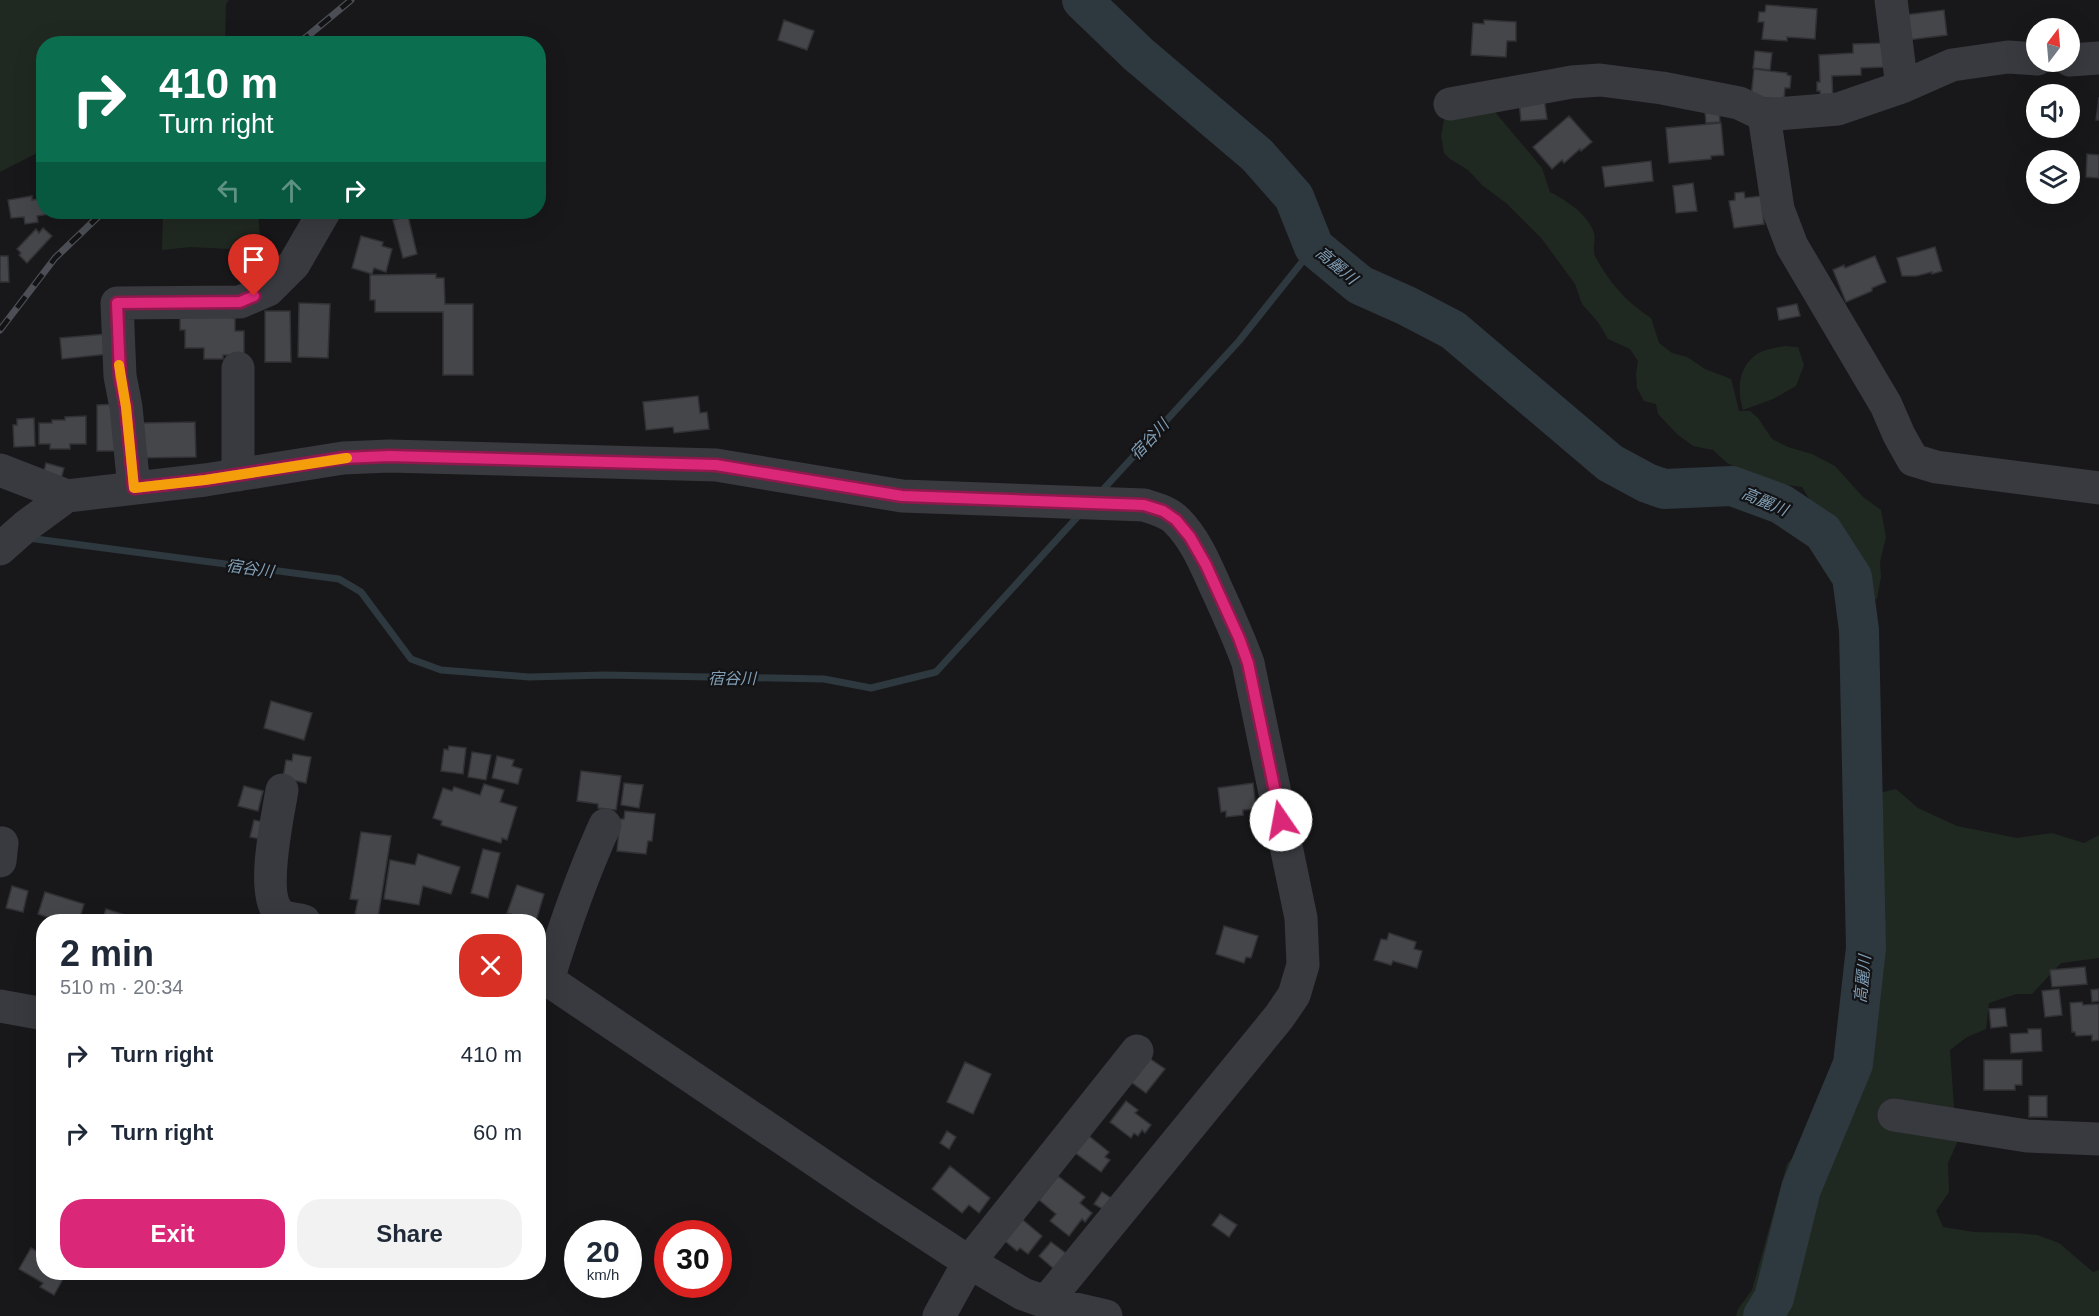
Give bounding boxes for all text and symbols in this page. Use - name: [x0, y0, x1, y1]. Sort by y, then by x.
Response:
- north arrow: [2026, 18, 2080, 72]
- map controls: [2026, 18, 2080, 204]
- icon: right: [60, 60, 138, 138]
- text: 410 m: [159, 60, 278, 107]
- button: sound: [2026, 84, 2080, 138]
- text: Turn right: [159, 109, 274, 139]
- button: layers: [2026, 150, 2080, 204]
- icon: left: [212, 174, 245, 207]
- icon: ahead: [275, 174, 308, 207]
- icon: right: [338, 174, 371, 207]
- pin: [228, 234, 279, 296]
- icon: arrive: [237, 243, 270, 276]
- water label: 高麗川: [1313, 243, 1362, 289]
- water label: 宿谷川: [1127, 415, 1173, 463]
- water label: 高麗川: [1739, 484, 1792, 519]
- water label: 宿谷川: [225, 557, 277, 581]
- water label: 宿谷川: [708, 670, 758, 687]
- position arrow: [1249, 788, 1313, 852]
- text: 2 min: [60, 933, 154, 974]
- button: close: [459, 934, 522, 997]
- water label: 高麗川: [1852, 952, 1874, 1004]
- text: 510 m · 20:34: [60, 976, 183, 998]
- icon: right: [60, 1039, 93, 1072]
- text: Turn right: [111, 1042, 213, 1067]
- text: 410 m: [461, 1042, 522, 1067]
- icon: right: [60, 1117, 93, 1150]
- text: Turn right: [111, 1120, 213, 1145]
- text: 60 m: [473, 1120, 522, 1145]
- button: Exit: [60, 1199, 285, 1268]
- button: Share: [297, 1199, 522, 1268]
- speed limit sign: 30: [654, 1220, 732, 1298]
- text: 20: [586, 1235, 620, 1268]
- text: km/h: [587, 1266, 619, 1283]

